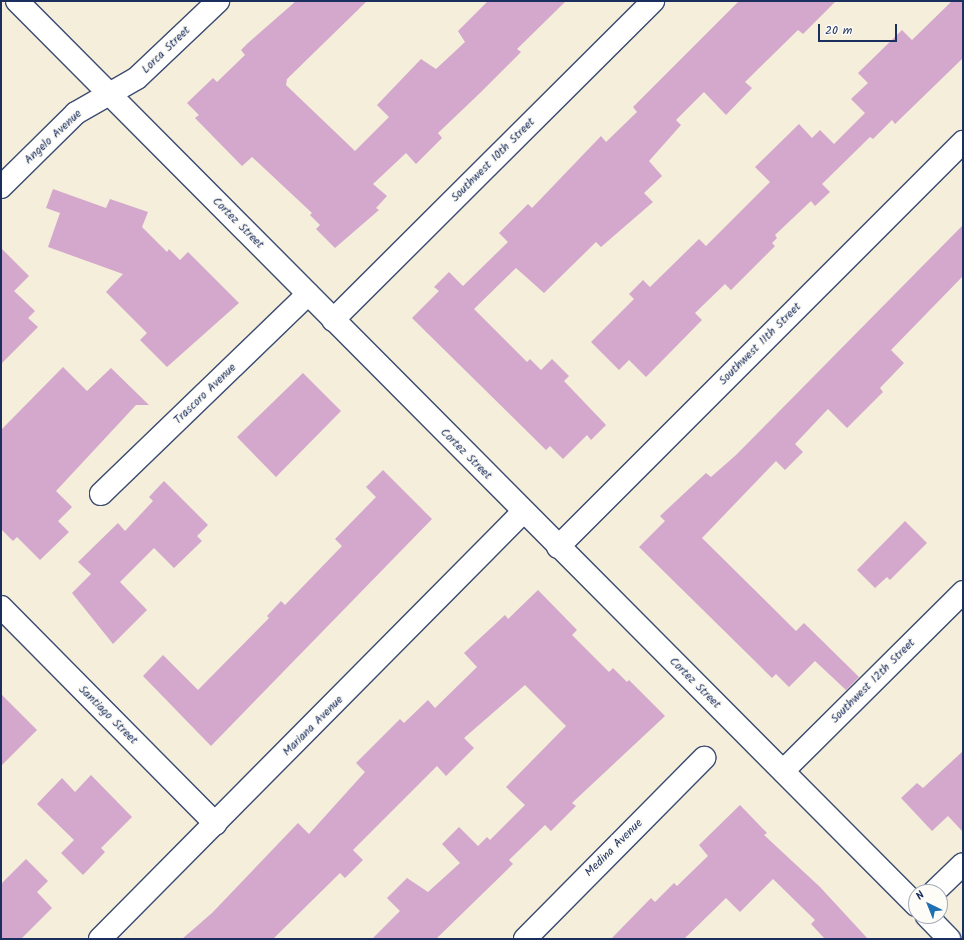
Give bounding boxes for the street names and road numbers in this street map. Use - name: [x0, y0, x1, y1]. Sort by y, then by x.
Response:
- street label: Lorca Street: [139, 23, 193, 77]
- street label: Angelo Avenue: [21, 107, 85, 167]
- street label: Southwest 10th Street: [448, 115, 538, 205]
- street label: Cortez Street: [209, 194, 267, 252]
- street label: Southwest 11th Street: [716, 300, 804, 388]
- street label: Trascoro Avenue: [171, 361, 239, 427]
- street label: Cortez Street: [437, 425, 495, 483]
- street label: Southwest 12th Street: [828, 636, 918, 726]
- street label: Cortez Street: [666, 654, 724, 712]
- street label: Santiago Street: [75, 682, 141, 748]
- street label: Mariana Avenue: [280, 693, 346, 759]
- street label: Medina Avenue: [582, 816, 646, 880]

